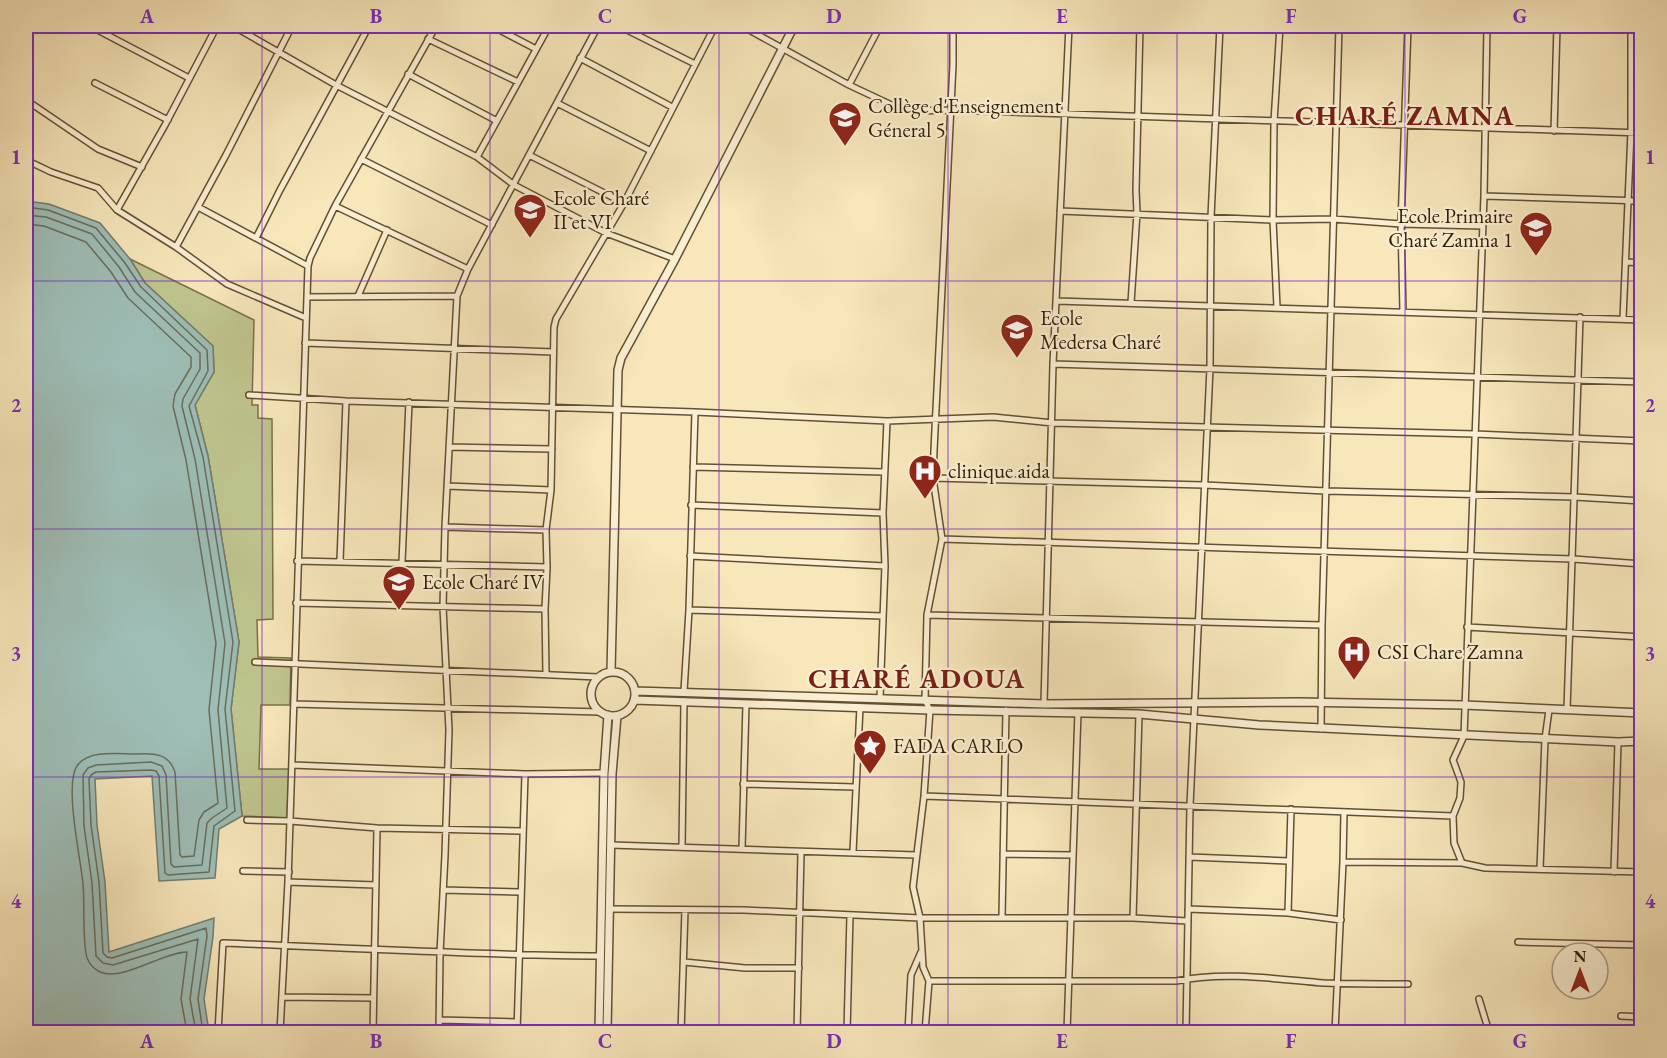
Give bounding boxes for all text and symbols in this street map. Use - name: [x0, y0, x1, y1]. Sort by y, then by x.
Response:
- text: A: [139, 3, 155, 29]
- text: B: [370, 3, 382, 29]
- text: C: [598, 3, 612, 29]
- text: D: [826, 3, 842, 29]
- text: E: [1056, 3, 1068, 29]
- text: F: [1286, 3, 1297, 29]
- text: G: [1513, 3, 1527, 29]
- place label: Collège d'Enseignement Géneral 5: [868, 92, 1062, 143]
- district label: CHARÉ ZAMNA: [1295, 98, 1515, 133]
- school or university icon: Collège d'Enseignement Géneral 5: [827, 100, 863, 147]
- text: 1: [11, 144, 21, 170]
- text: 1: [1645, 144, 1655, 170]
- place label: Ecole Charé II et VI: [553, 184, 649, 235]
- school or university icon: Ecole Charé II et VI: [512, 192, 548, 239]
- place label: Ecole Primaire Charé Zamna 1: [1388, 202, 1513, 253]
- school or university icon: Ecole Primaire Charé Zamna 1: [1518, 210, 1554, 257]
- place label: Ecole Medersa Charé: [1040, 304, 1161, 355]
- school or university icon: Ecole Medersa Charé: [999, 312, 1035, 359]
- text: 2: [11, 392, 22, 418]
- text: 2: [1645, 392, 1656, 418]
- hospital icon: clinique aida: [907, 453, 943, 500]
- place label: clinique aida: [948, 457, 1051, 484]
- school or university icon: Ecole Charé IV: [381, 564, 417, 611]
- place label: Ecole Charé IV: [422, 568, 545, 595]
- hospital icon: CSI Chare Zamna: [1336, 634, 1372, 681]
- place label: CSI Chare Zamna: [1377, 638, 1524, 665]
- text: 3: [11, 640, 21, 666]
- text: 3: [1645, 640, 1655, 666]
- district label: CHARÉ ADOUA: [808, 661, 1026, 696]
- place icon: FADA CARLO: [852, 728, 888, 775]
- place label: FADA CARLO: [893, 732, 1023, 759]
- text: 4: [11, 888, 22, 914]
- text: 4: [1645, 888, 1656, 914]
- north arrow: [1550, 941, 1610, 1001]
- text: N: [1574, 946, 1587, 967]
- text: A: [139, 1028, 155, 1054]
- text: B: [370, 1028, 382, 1054]
- text: C: [598, 1028, 612, 1054]
- text: D: [826, 1028, 842, 1054]
- text: E: [1056, 1028, 1068, 1054]
- text: F: [1286, 1028, 1297, 1054]
- text: G: [1513, 1028, 1527, 1054]

